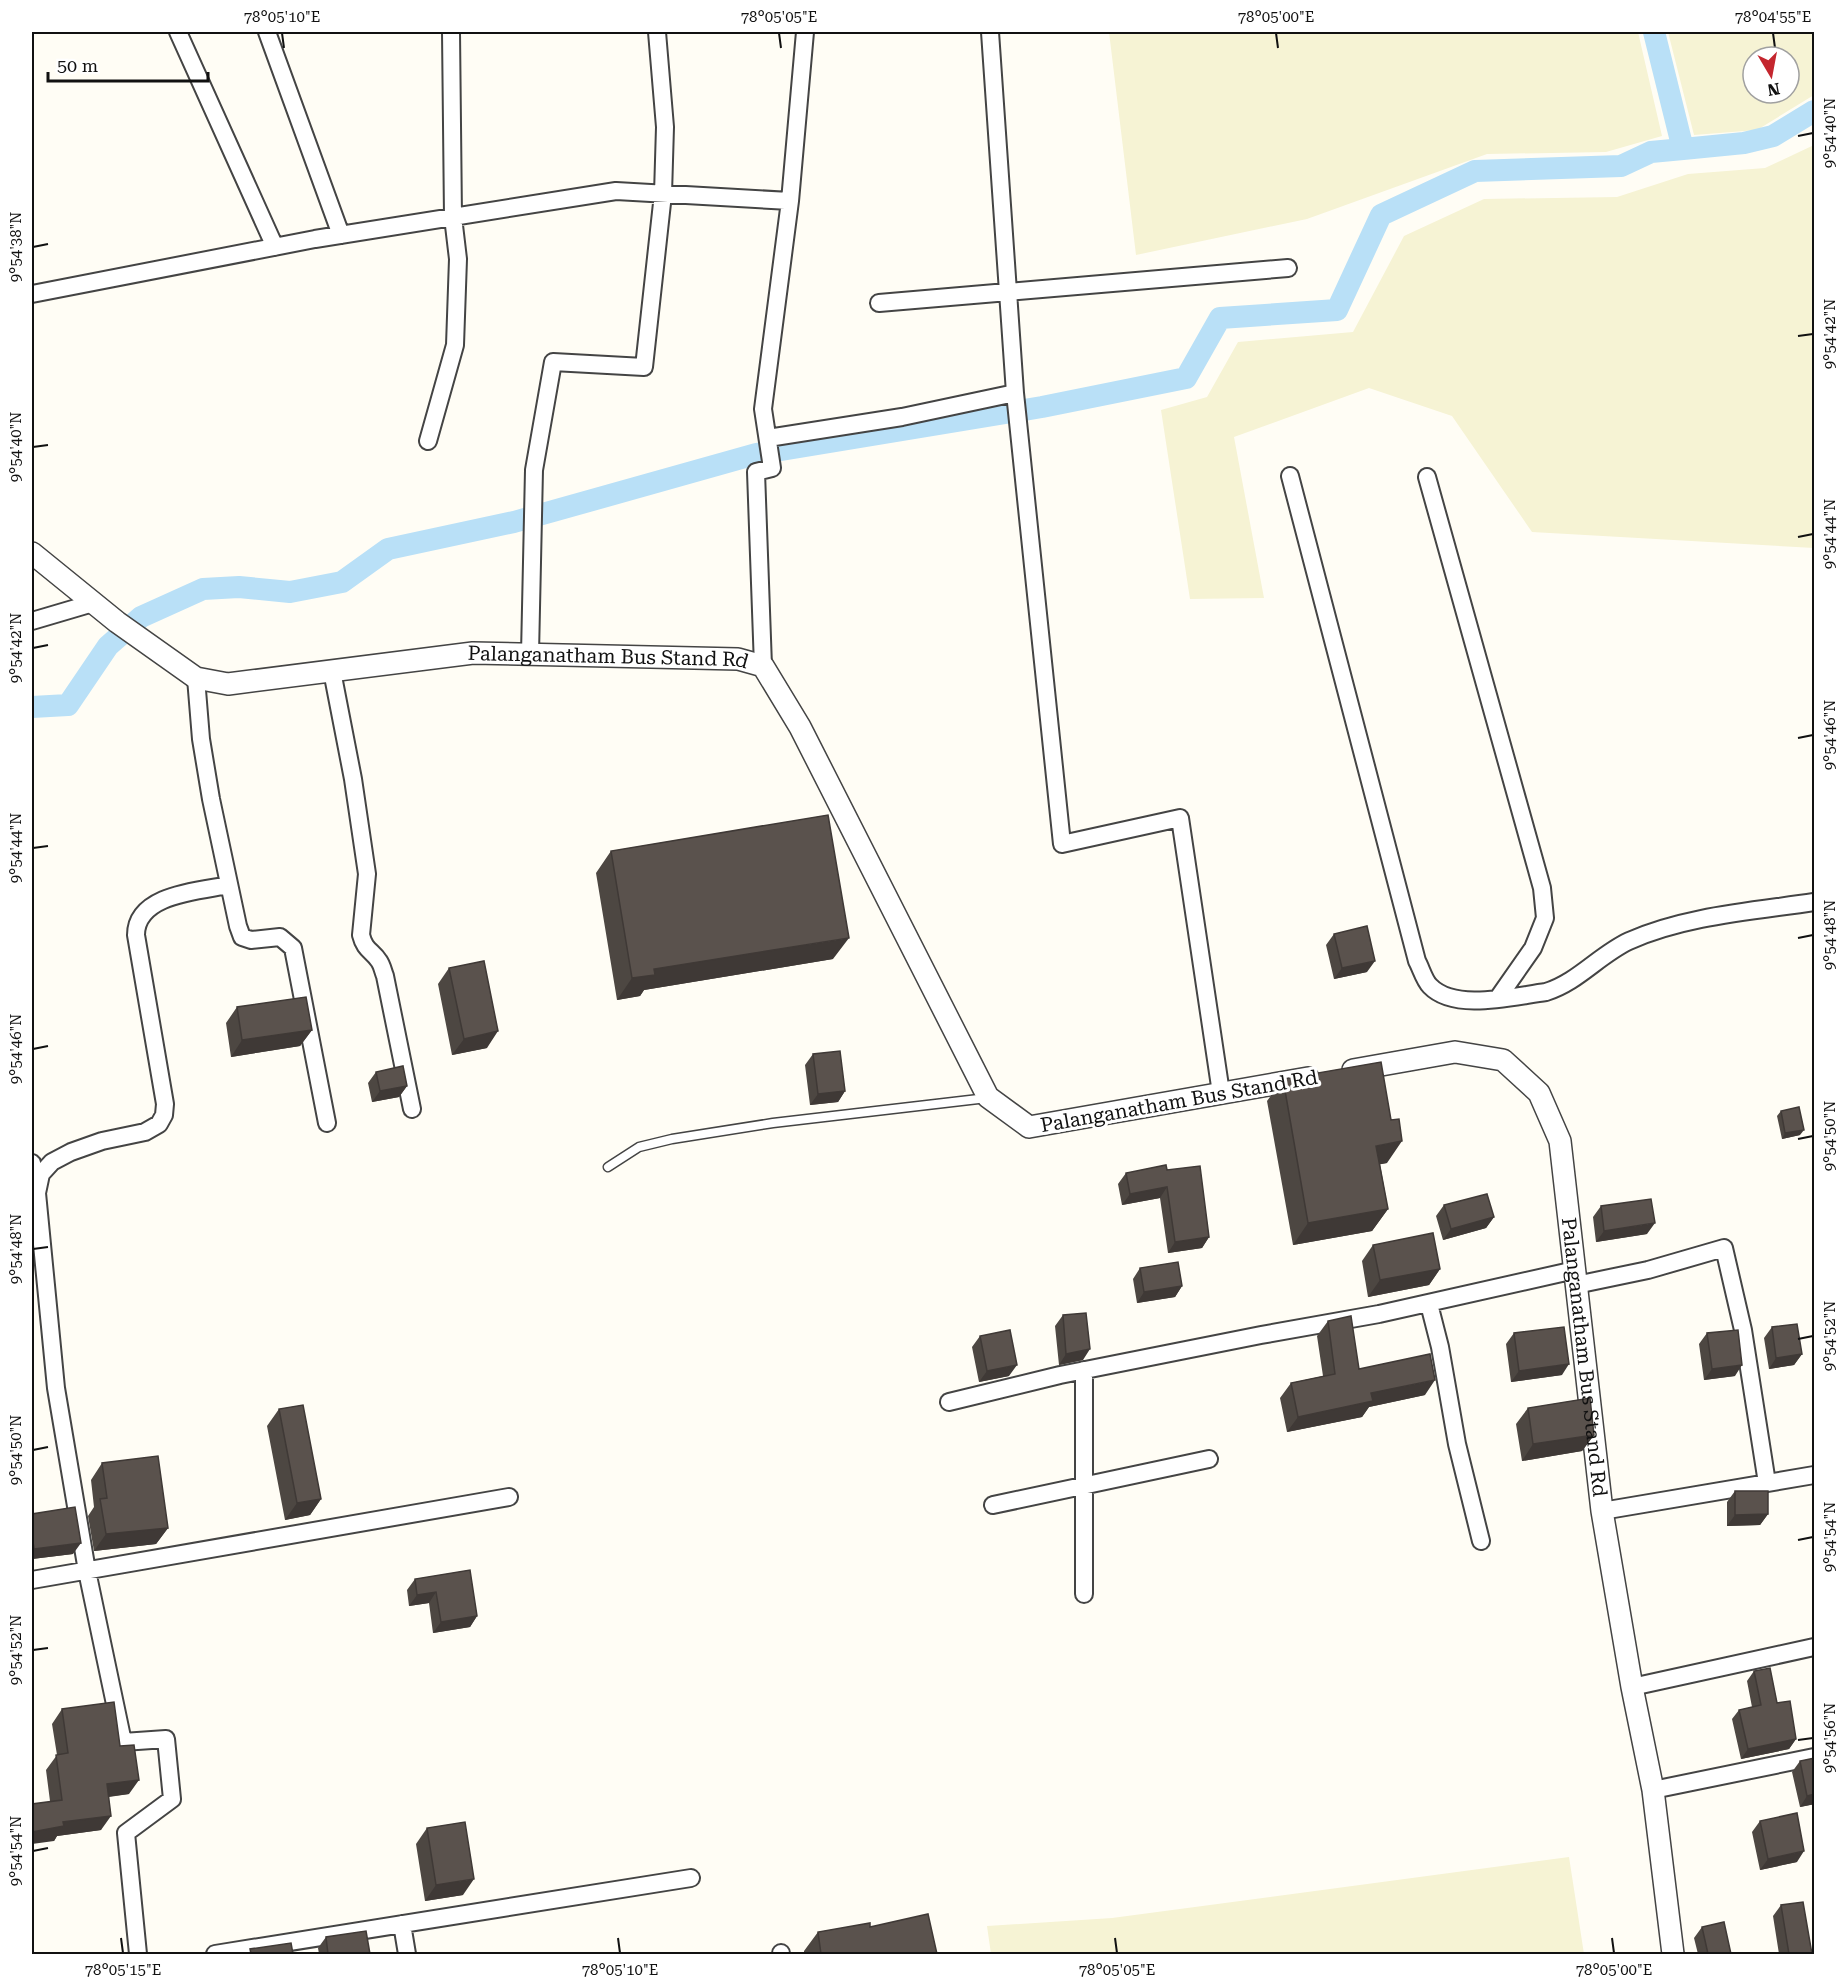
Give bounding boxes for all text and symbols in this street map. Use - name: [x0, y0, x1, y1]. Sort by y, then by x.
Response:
- text: 78°05'10"E: [244, 8, 320, 26]
- text: 78°05'05"E: [741, 8, 817, 26]
- text: 78°05'00"E: [1238, 8, 1314, 26]
- text: 78°04'55"E: [1735, 8, 1811, 26]
- scale bar: [48, 45, 208, 83]
- north arrow: [1741, 45, 1801, 105]
- text: 50 m: [57, 55, 98, 76]
- text: N: [1766, 79, 1781, 100]
- text: 9°54'40"N: [1821, 98, 1839, 168]
- text: 9°54'38"N: [7, 212, 25, 282]
- text: 9°54'42"N: [1821, 299, 1839, 369]
- text: 9°54'40"N: [7, 412, 25, 482]
- text: 9°54'44"N: [1821, 499, 1839, 569]
- text: 9°54'42"N: [7, 613, 25, 683]
- street label: Palanganatham Bus Stand Rd: [467, 641, 752, 673]
- text: 9°54'46"N: [1821, 700, 1839, 770]
- text: 9°54'44"N: [7, 813, 25, 883]
- text: 9°54'48"N: [1821, 900, 1839, 970]
- text: 9°54'46"N: [7, 1014, 25, 1084]
- street label: Palanganatham Bus Stand Rd: [1039, 1065, 1320, 1137]
- text: 9°54'50"N: [1821, 1101, 1839, 1171]
- text: 9°54'48"N: [7, 1214, 25, 1284]
- street label: Palanganatham Bus Stand Rd: [1557, 1216, 1612, 1498]
- text: 9°54'52"N: [1821, 1301, 1839, 1371]
- text: 9°54'50"N: [7, 1415, 25, 1485]
- text: 9°54'54"N: [1821, 1502, 1839, 1572]
- text: 9°54'52"N: [7, 1615, 25, 1685]
- text: 9°54'56"N: [1821, 1703, 1839, 1773]
- text: 9°54'54"N: [7, 1816, 25, 1886]
- text: 78°05'15"E: [85, 1961, 161, 1979]
- text: 78°05'10"E: [582, 1961, 658, 1979]
- text: 78°05'05"E: [1079, 1961, 1155, 1979]
- text: 78°05'00"E: [1576, 1961, 1652, 1979]

